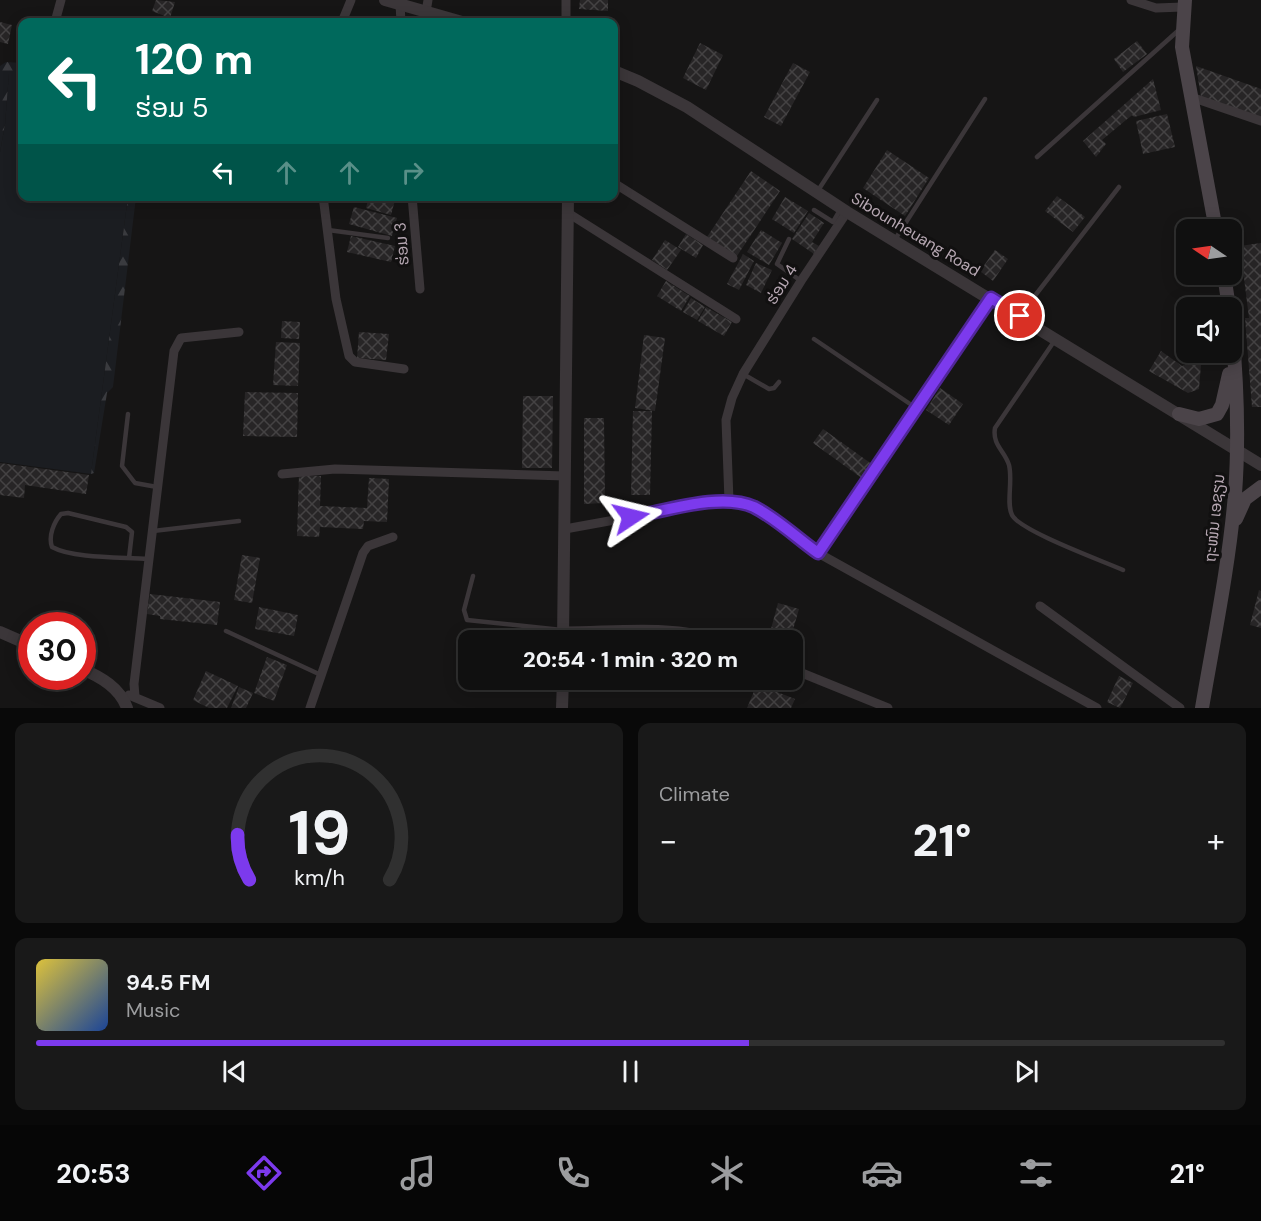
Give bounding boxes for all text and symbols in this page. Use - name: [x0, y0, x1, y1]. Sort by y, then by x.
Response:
- text: 120 m: [135, 32, 253, 87]
- icon: left: [36, 42, 114, 120]
- text: ຮ່ອມ 5: [135, 90, 209, 125]
- icon: left: [207, 156, 240, 189]
- icon: ahead: [270, 156, 303, 189]
- icon: ahead: [333, 156, 366, 189]
- icon: right: [396, 156, 429, 189]
- street label: Sibounheuang Road: [847, 188, 984, 281]
- north arrow: [1176, 219, 1242, 285]
- map controls: [1176, 219, 1242, 363]
- street label: ຮ່ອມ 3: [389, 221, 414, 266]
- street label: ຮ່ອມ 4: [761, 260, 802, 308]
- pin: [994, 290, 1045, 341]
- button: sound: [1176, 297, 1242, 363]
- icon: arrive: [1003, 299, 1036, 332]
- street label: ຖະໜົນ ເອຊຽນ: [1199, 473, 1230, 563]
- position arrow: [599, 485, 663, 549]
- speed limit sign: 30: [18, 612, 96, 690]
- text: 20:54 · 1 min · 320 m: [523, 645, 738, 674]
- text: Climate: [659, 781, 730, 807]
- text: 19: [288, 792, 350, 873]
- text: 21°: [912, 811, 972, 870]
- text: −: [659, 819, 677, 862]
- text: +: [1207, 819, 1225, 862]
- text: km/h: [294, 864, 344, 892]
- text: 94.5 FM: [126, 968, 210, 997]
- text: Music: [126, 997, 181, 1023]
- icon: previous: [218, 1055, 251, 1088]
- icon: pause: [614, 1055, 647, 1088]
- icon: next: [1010, 1055, 1043, 1088]
- icon: directions: [243, 1152, 285, 1194]
- icon: music: [397, 1152, 439, 1194]
- icon: phone: [552, 1152, 594, 1194]
- icon: climate: [706, 1152, 748, 1194]
- icon: car: [861, 1152, 903, 1194]
- icon: filters: [1015, 1152, 1057, 1194]
- text: 20:53: [56, 1156, 131, 1191]
- text: 21°: [1169, 1156, 1205, 1191]

